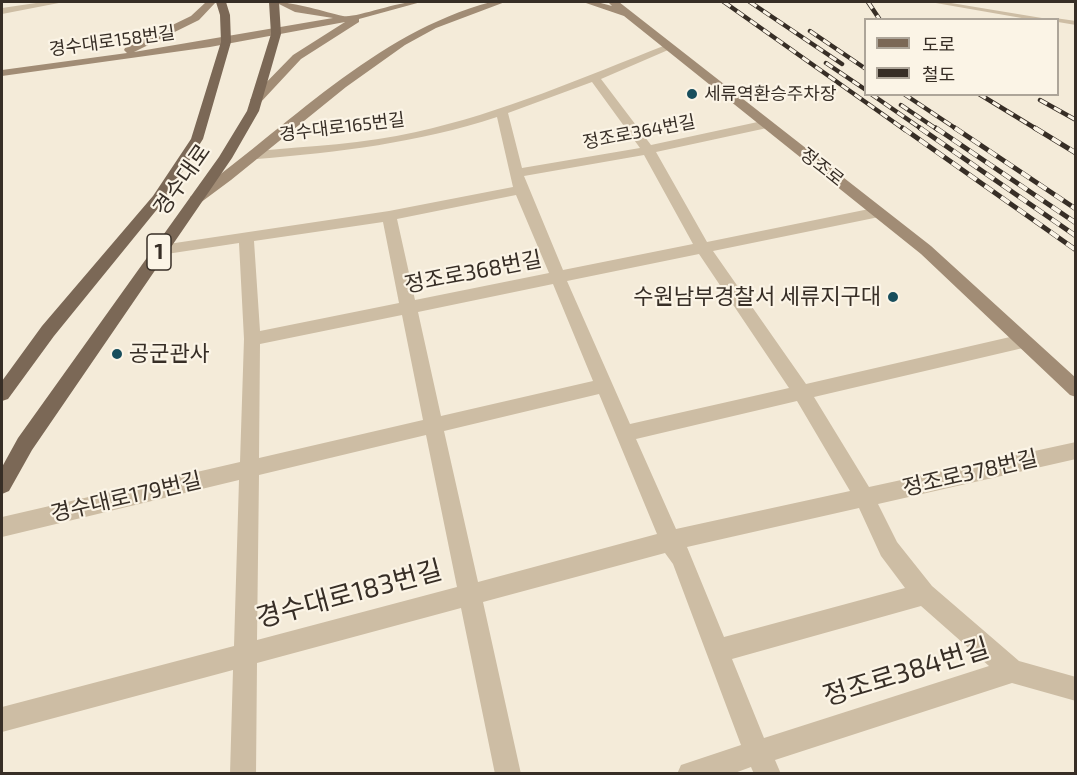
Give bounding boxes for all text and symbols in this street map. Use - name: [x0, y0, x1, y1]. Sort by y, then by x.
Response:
- legend: [864, 18, 1059, 96]
- street label: 경수대로158번길: [48, 21, 176, 61]
- text: 도로: [922, 33, 955, 55]
- text: 철도: [922, 63, 955, 85]
- place label: 세류역환승주차장: [704, 83, 836, 105]
- marker: 세류역환승주차장: [685, 87, 699, 101]
- street label: 경수대로165번길: [278, 109, 406, 145]
- street label: 정조로364번길: [581, 111, 697, 153]
- street label: 경수대로: [148, 139, 216, 221]
- street label: 정조로: [796, 143, 848, 191]
- road number: 1: [147, 234, 171, 270]
- street label: 정조로368번길: [402, 246, 544, 298]
- place label: 수원남부경찰서 세류지구대: [633, 284, 881, 310]
- marker: 수원남부경찰서 세류지구대: [886, 290, 900, 304]
- place label: 공군관사: [129, 341, 210, 367]
- marker: 공군관사: [110, 347, 124, 361]
- street label: 정조로378번길: [900, 445, 1040, 501]
- street label: 경수대로179번길: [48, 467, 204, 527]
- street label: 경수대로183번길: [252, 554, 446, 634]
- street label: 정조로384번길: [819, 631, 993, 713]

